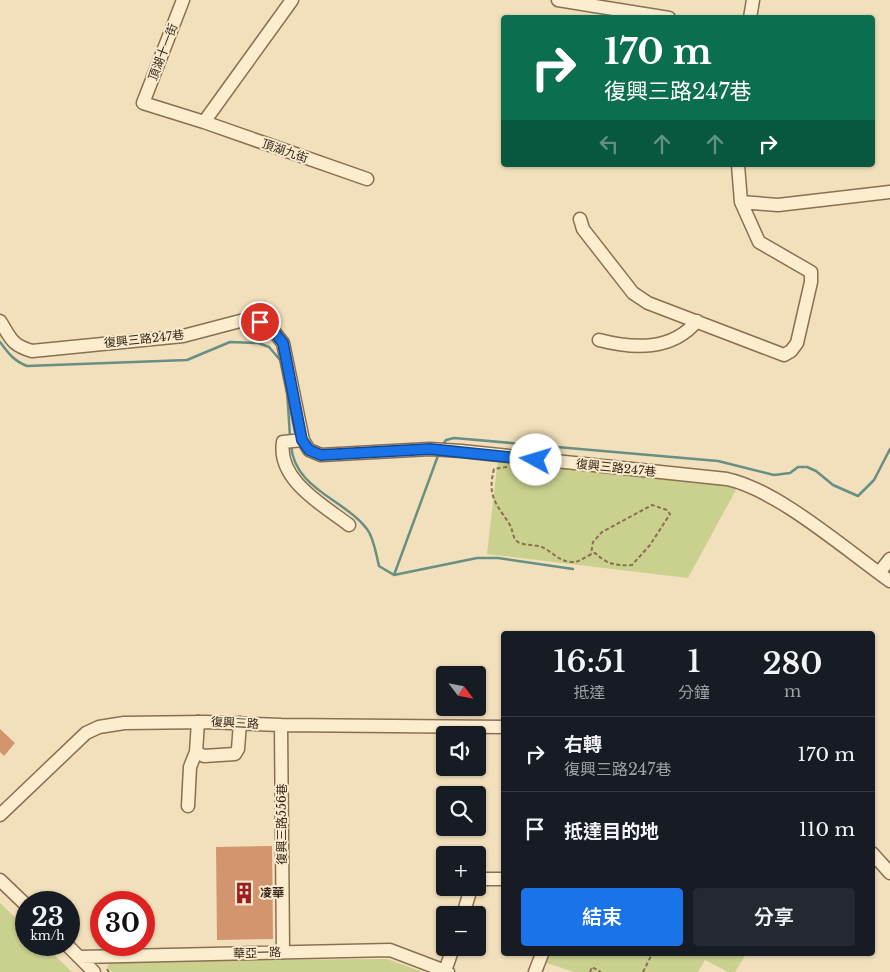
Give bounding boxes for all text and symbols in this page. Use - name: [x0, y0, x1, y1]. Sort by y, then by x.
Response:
- street label: 頂湖十一街: [145, 21, 180, 83]
- text: 170 m: [604, 30, 712, 73]
- icon: right: [521, 35, 586, 100]
- text: 復興三路247巷: [604, 78, 751, 105]
- icon: left: [595, 130, 623, 158]
- icon: ahead: [648, 130, 676, 158]
- icon: ahead: [701, 130, 729, 158]
- icon: right: [754, 130, 782, 158]
- street label: 頂湖九街: [260, 136, 310, 165]
- pin: [239, 301, 281, 343]
- icon: arrive: [246, 308, 274, 336]
- street label: 復興三路247巷: [103, 327, 185, 350]
- position arrow: [509, 433, 561, 485]
- street label: 復興三路247巷: [575, 456, 657, 479]
- text: 16:51: [553, 643, 626, 680]
- text: 1: [687, 643, 701, 680]
- text: 280: [762, 645, 823, 682]
- north arrow: [436, 666, 486, 716]
- map controls: [436, 666, 486, 956]
- text: m: [784, 681, 801, 701]
- text: 抵達: [574, 682, 606, 702]
- text: 分鐘: [678, 682, 710, 702]
- street label: 復興三路: [211, 714, 259, 731]
- button: sound: [436, 726, 486, 776]
- text: 右轉: [564, 733, 602, 756]
- icon: right: [521, 740, 549, 768]
- text: 170 m: [798, 743, 855, 766]
- text: 復興三路247巷: [564, 759, 671, 779]
- street label: 復興三路556巷: [274, 783, 289, 865]
- button: search: [436, 786, 486, 836]
- icon: arrive: [521, 815, 549, 843]
- text: 110 m: [799, 818, 855, 841]
- text: 抵達目的地: [564, 820, 659, 843]
- button: +: [436, 846, 486, 896]
- building icon: 凌華: [231, 880, 257, 906]
- place label: 凌華: [260, 885, 284, 900]
- button: 結束: [521, 888, 683, 946]
- button: 分享: [693, 888, 855, 946]
- speed limit sign: 30: [90, 891, 155, 956]
- text: 23: [31, 902, 64, 933]
- button: −: [436, 906, 486, 956]
- text: km/h: [30, 928, 65, 943]
- street label: 華亞一路: [233, 944, 281, 961]

